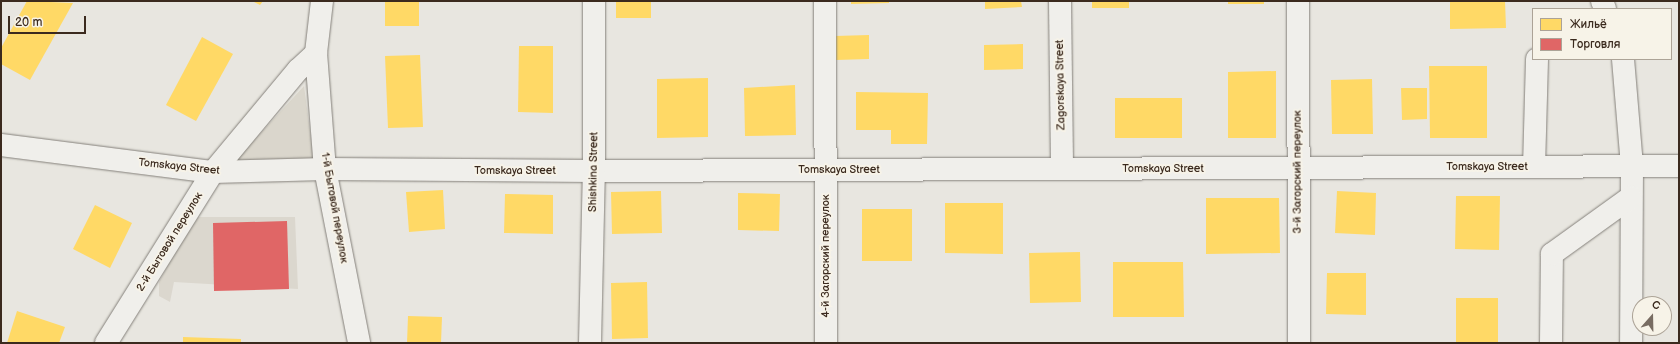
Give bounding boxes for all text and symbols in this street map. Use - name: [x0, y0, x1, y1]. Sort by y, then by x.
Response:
- scale bar: [10, 8, 88, 34]
- legend: [1532, 8, 1672, 60]
- text: 20 m: [15, 15, 42, 30]
- text: Жильё: [1570, 17, 1607, 32]
- text: Торговля: [1570, 37, 1620, 52]
- street label: Zagorskaya Street: [1054, 40, 1068, 130]
- street label: 3-й Загорский переулок: [1291, 110, 1305, 234]
- street label: Shishkina Street: [587, 132, 601, 212]
- street label: 1-й Бытовой переулок: [318, 152, 350, 264]
- street label: Tomskaya Street: [138, 156, 220, 178]
- street label: Tomskaya Street: [1446, 160, 1528, 174]
- street label: Tomskaya Street: [1122, 162, 1204, 176]
- street label: Tomskaya Street: [798, 163, 880, 177]
- street label: Tomskaya Street: [474, 164, 556, 178]
- street label: 2-й Бытовой переулок: [134, 190, 206, 294]
- street label: 4-й Загорский переулок: [819, 194, 833, 318]
- north arrow: [1632, 296, 1672, 336]
- text: С: [1650, 298, 1662, 313]

